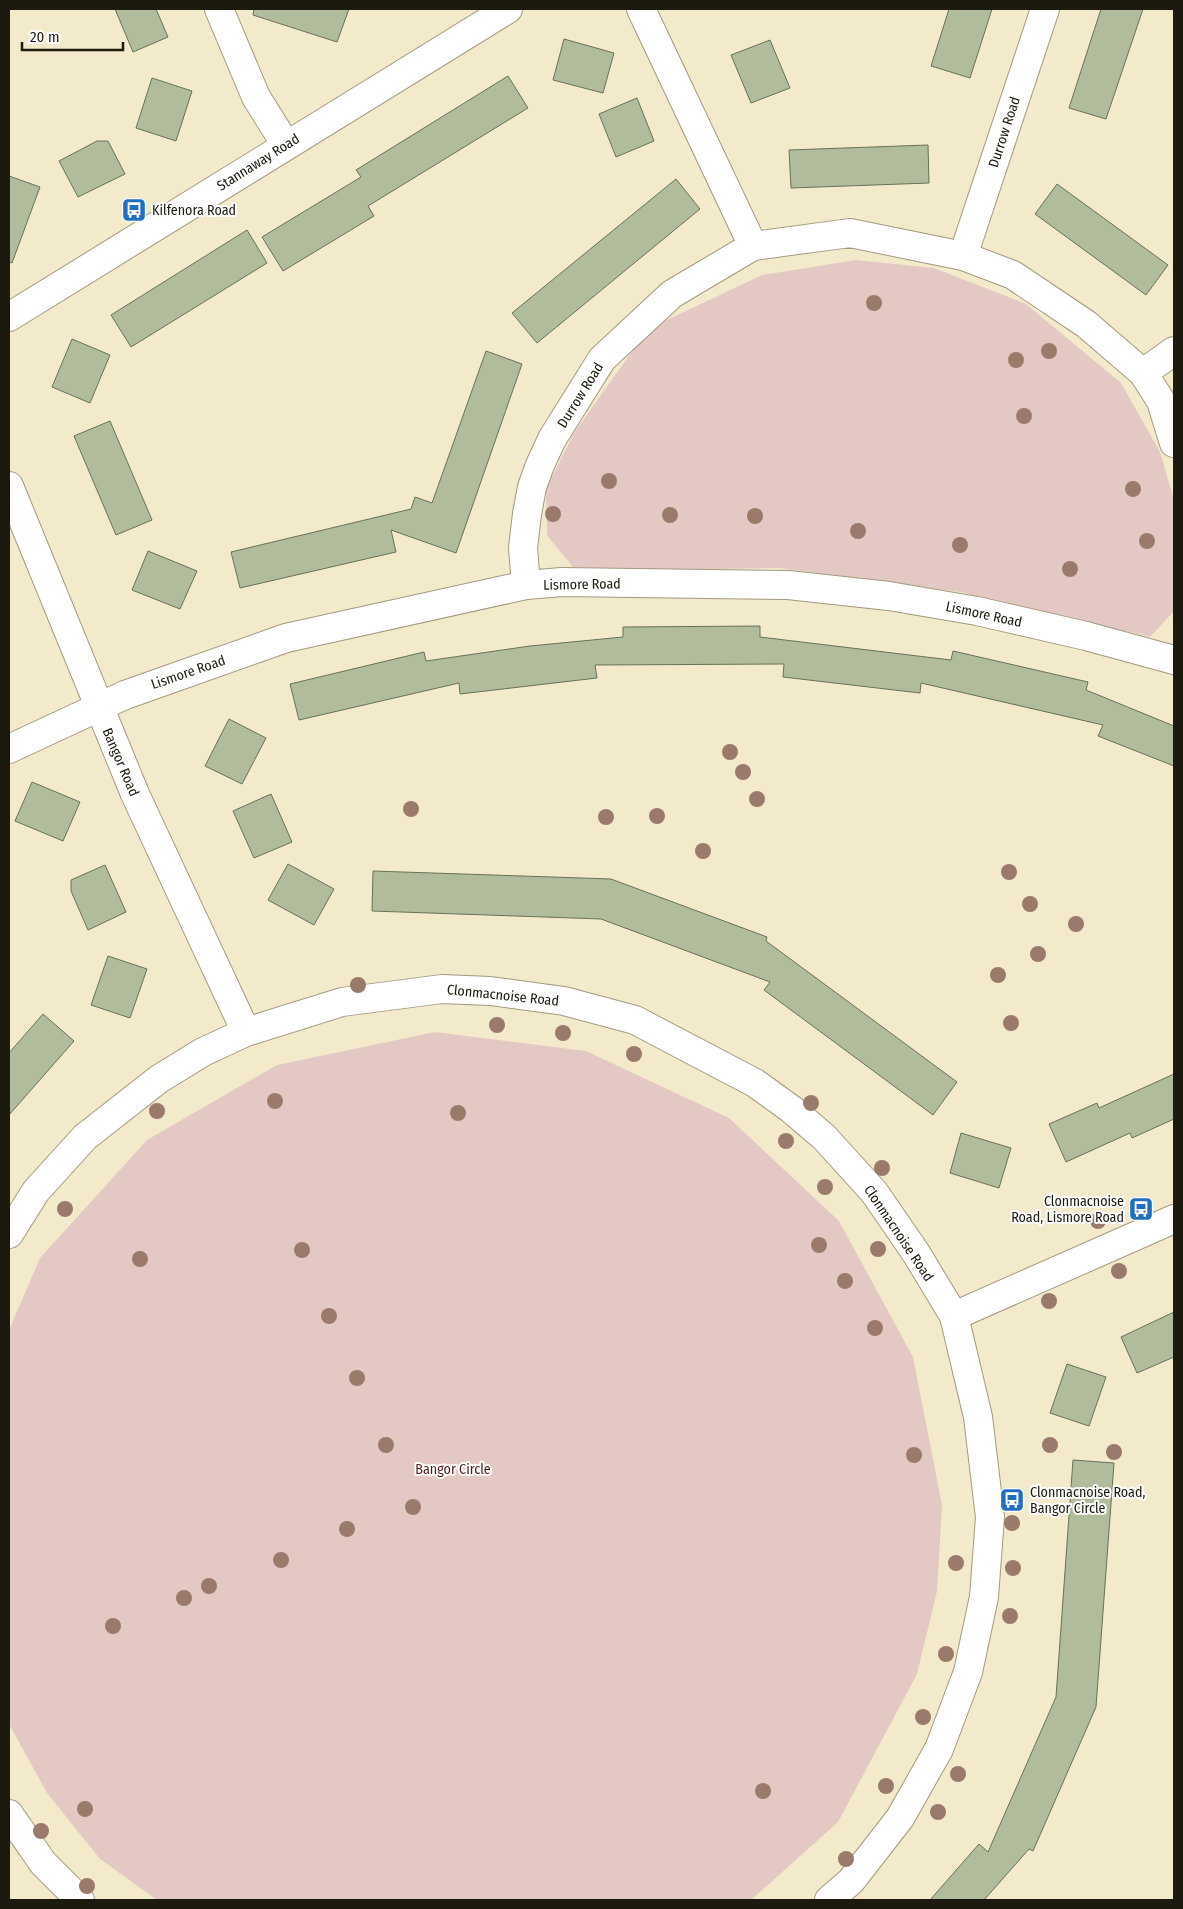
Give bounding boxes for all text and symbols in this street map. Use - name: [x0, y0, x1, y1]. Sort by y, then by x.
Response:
- scale bar: [22, 20, 124, 52]
- text: 20 m: [30, 28, 60, 46]
- street label: Durrow Road: [985, 94, 1024, 170]
- street label: Stannaway Road: [214, 130, 303, 195]
- bus stop icon: Kilfenora Road: [121, 197, 147, 223]
- place label: Kilfenora Road: [152, 202, 236, 219]
- street label: Durrow Road: [554, 360, 607, 431]
- street label: Lismore Road: [543, 575, 621, 594]
- street label: Lismore Road: [944, 598, 1024, 631]
- street label: Lismore Road: [149, 652, 228, 693]
- street label: Bangor Road: [98, 725, 143, 799]
- street label: Clonmacnoise Road: [446, 981, 560, 1010]
- street label: Clonmacnoise Road: [860, 1182, 937, 1285]
- place label: Clonmacnoise Road, Lismore Road: [1011, 1193, 1124, 1226]
- bus stop icon: Clonmacnoise Road, Lismore Road: [1128, 1196, 1154, 1222]
- park label: Bangor Circle: [415, 1461, 491, 1478]
- place label: Clonmacnoise Road, Bangor Circle: [1030, 1484, 1145, 1517]
- bus stop icon: Clonmacnoise Road, Bangor Circle: [999, 1487, 1025, 1513]

